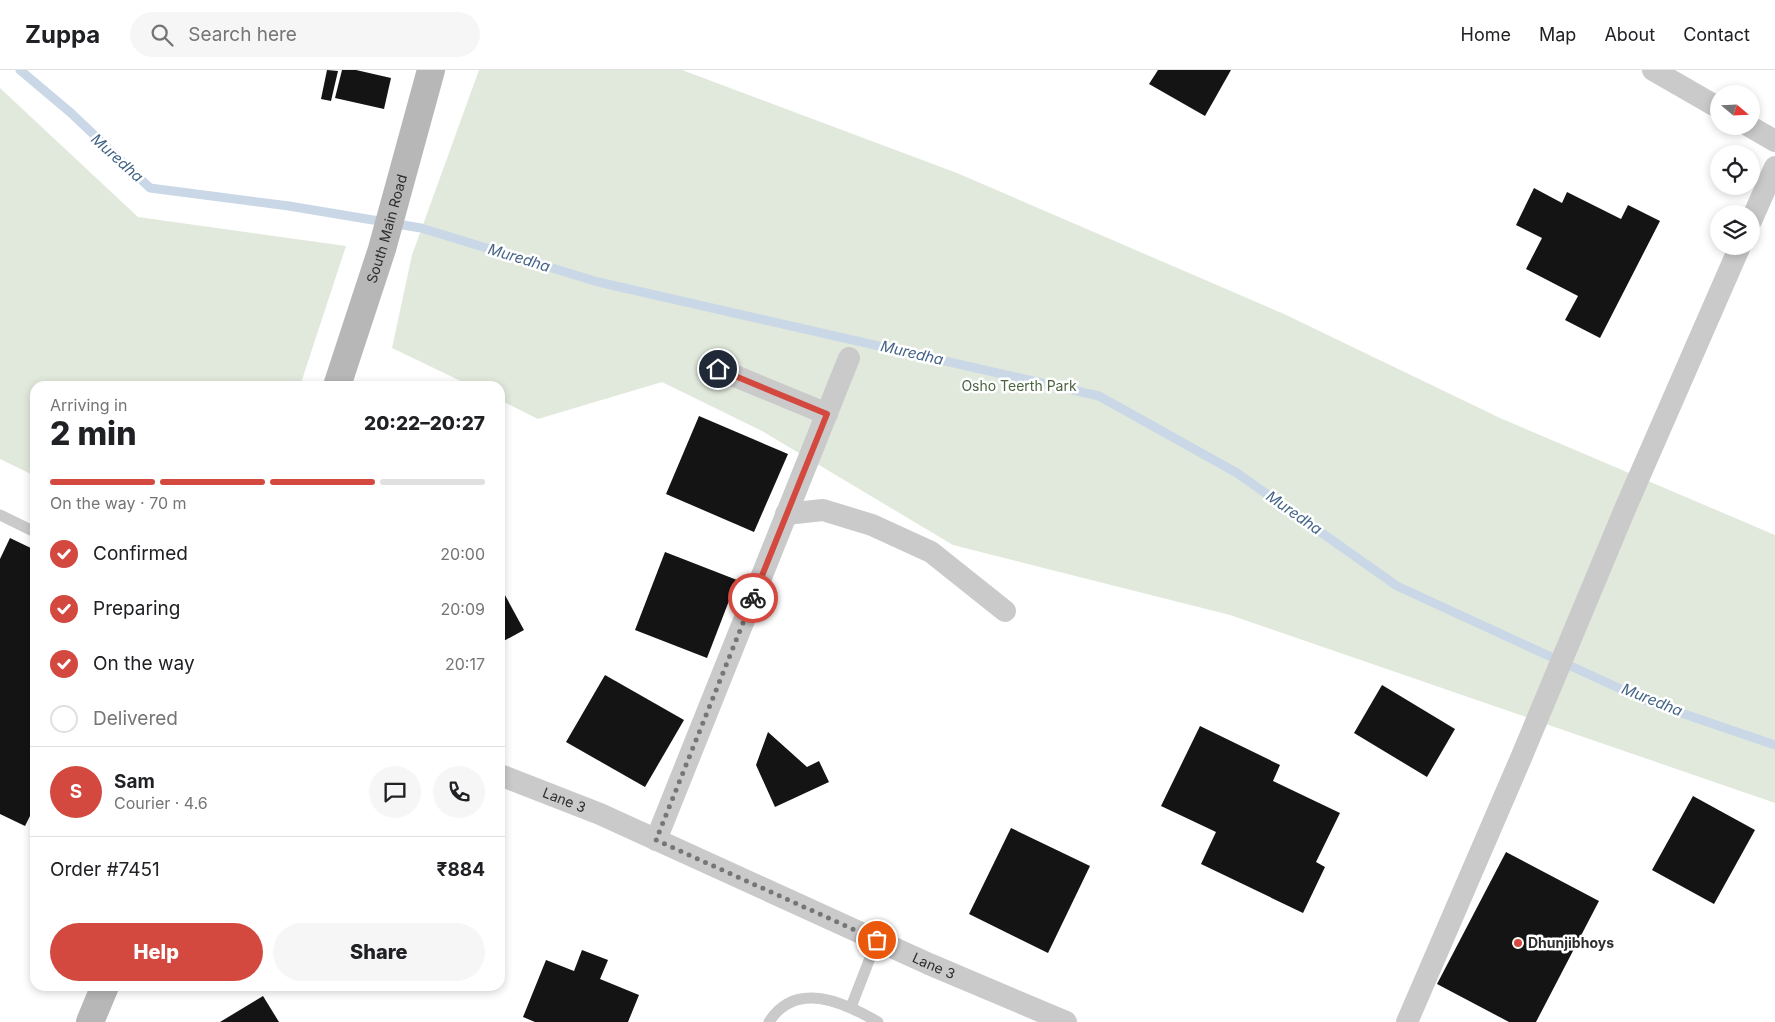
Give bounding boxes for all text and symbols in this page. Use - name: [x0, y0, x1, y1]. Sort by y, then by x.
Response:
- search box: [130, 12, 480, 57]
- text: Zuppa: [25, 20, 100, 49]
- icon: search: [148, 21, 176, 49]
- text: Search here: [188, 23, 297, 46]
- text: Home: [1461, 24, 1511, 45]
- text: Map: [1539, 24, 1576, 45]
- text: About: [1604, 24, 1655, 45]
- text: Contact: [1683, 24, 1750, 45]
- north arrow: [1710, 85, 1760, 135]
- map controls: [1710, 85, 1760, 255]
- water label: Muredha: [87, 129, 147, 186]
- button: locate: [1710, 145, 1760, 195]
- street label: South Main Road: [362, 172, 410, 285]
- button: layers: [1710, 205, 1760, 255]
- water label: Muredha: [486, 239, 552, 276]
- water label: Muredha: [879, 336, 945, 369]
- pin: [697, 348, 739, 390]
- icon: home: [704, 355, 732, 383]
- park label: Osho Teerth Park: [961, 377, 1077, 394]
- text: Arriving in: [50, 395, 127, 415]
- text: 20:22–20:27: [364, 412, 485, 435]
- text: 2 min: [50, 414, 136, 453]
- water label: Muredha: [1263, 487, 1326, 539]
- text: On the way · 70 m: [50, 493, 187, 513]
- icon: check: [50, 540, 78, 568]
- text: Confirmed: [93, 542, 188, 565]
- text: 20:00: [440, 544, 485, 564]
- courier: [728, 573, 778, 623]
- icon: bike: [739, 584, 767, 612]
- icon: check: [50, 595, 78, 623]
- text: Preparing: [93, 597, 180, 620]
- text: 20:09: [441, 599, 485, 619]
- icon: check: [50, 650, 78, 678]
- text: On the way: [93, 652, 195, 675]
- text: 20:17: [445, 654, 485, 674]
- water label: Muredha: [1619, 679, 1685, 720]
- text: Delivered: [93, 707, 178, 730]
- button: chat: [369, 766, 421, 818]
- button: phone: [433, 766, 485, 818]
- text: Sam: [114, 770, 155, 793]
- text: S: [70, 780, 82, 803]
- street label: Lane 3: [540, 784, 588, 816]
- text: Courier · 4.6: [114, 793, 208, 813]
- text: Order #7451: [50, 858, 160, 881]
- text: ₹884: [437, 858, 485, 881]
- pin: [856, 919, 898, 961]
- button: Help: [50, 923, 263, 981]
- button: Share: [273, 923, 485, 981]
- icon: bag: [863, 926, 891, 954]
- place label: Dhunjibhoys: [1528, 934, 1614, 951]
- marker: Dhunjibhoys: [1512, 937, 1524, 949]
- street label: Lane 3: [910, 949, 958, 982]

